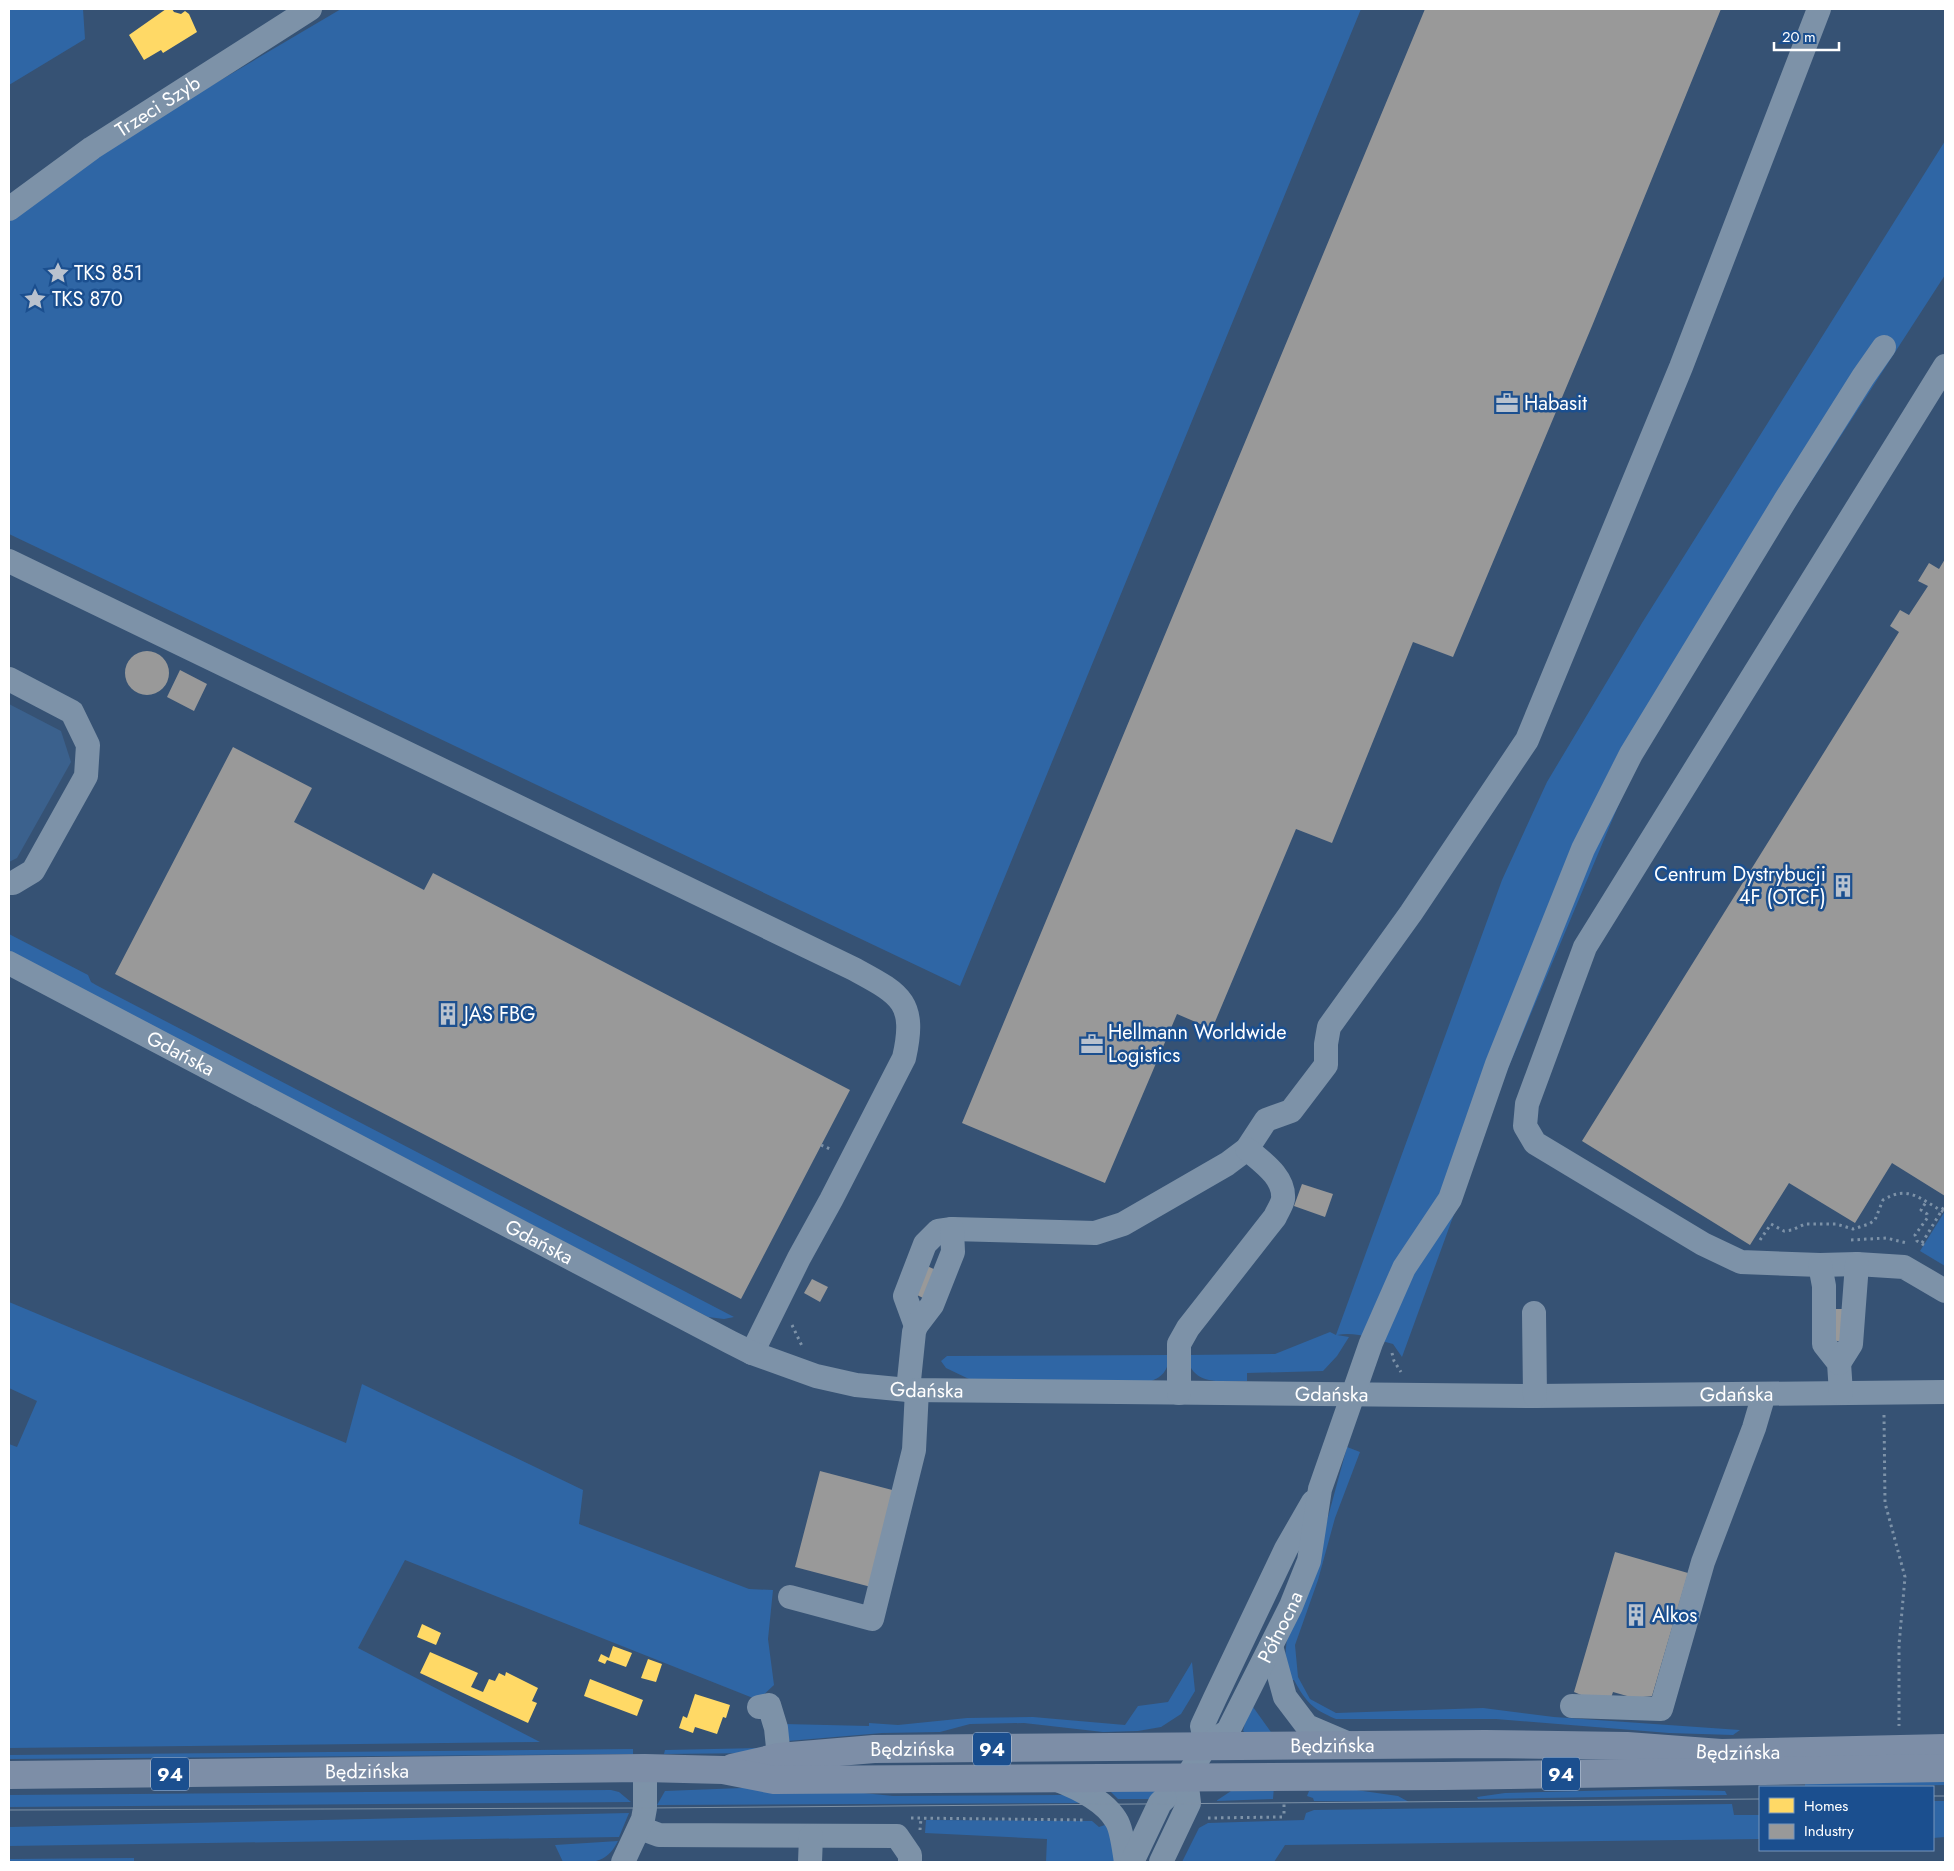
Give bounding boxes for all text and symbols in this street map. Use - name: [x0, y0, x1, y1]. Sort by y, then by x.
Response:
- scale bar: [1774, 20, 1839, 52]
- text: 20 m: [1782, 26, 1816, 48]
- street label: Trzeci Szyb: [110, 68, 206, 144]
- place label: TKS 851: [74, 259, 143, 288]
- place icon: TKS 851: [45, 260, 71, 286]
- place label: TKS 870: [52, 285, 123, 314]
- place icon: TKS 870: [22, 286, 48, 312]
- place label: Habasit: [1524, 389, 1587, 418]
- office icon: Habasit: [1494, 390, 1520, 416]
- place label: Centrum Dystrybucji 4F (OTCF): [1654, 860, 1826, 912]
- building icon: Centrum Dystrybucji 4F (OTCF): [1830, 873, 1856, 899]
- place label: JAS FBG: [461, 1000, 536, 1029]
- building icon: JAS FBG: [435, 1001, 461, 1027]
- place label: Hellmann Worldwide Logistics: [1108, 1018, 1287, 1070]
- street label: Gdańska: [141, 1023, 220, 1083]
- office icon: Hellmann Worldwide Logistics: [1079, 1031, 1105, 1057]
- street label: Gdańska: [500, 1212, 578, 1272]
- street label: Gdańska: [889, 1374, 964, 1405]
- street label: Gdańska: [1295, 1379, 1368, 1409]
- street label: Gdańska: [1700, 1379, 1773, 1409]
- street label: Północna: [1250, 1587, 1310, 1668]
- place label: Alkos: [1652, 1601, 1697, 1630]
- building icon: Alkos: [1623, 1602, 1649, 1628]
- street label: Będzińska: [1290, 1730, 1375, 1760]
- road number: 94: [973, 1732, 1011, 1766]
- street label: Będzińska: [870, 1734, 955, 1764]
- street label: Będzińska: [1695, 1737, 1781, 1768]
- street label: Będzińska: [325, 1756, 409, 1786]
- road number: 94: [151, 1758, 189, 1790]
- road number: 94: [1542, 1758, 1580, 1790]
- legend: [1759, 1786, 1934, 1851]
- text: Homes: [1804, 1795, 1848, 1817]
- text: Industry: [1804, 1820, 1854, 1842]

